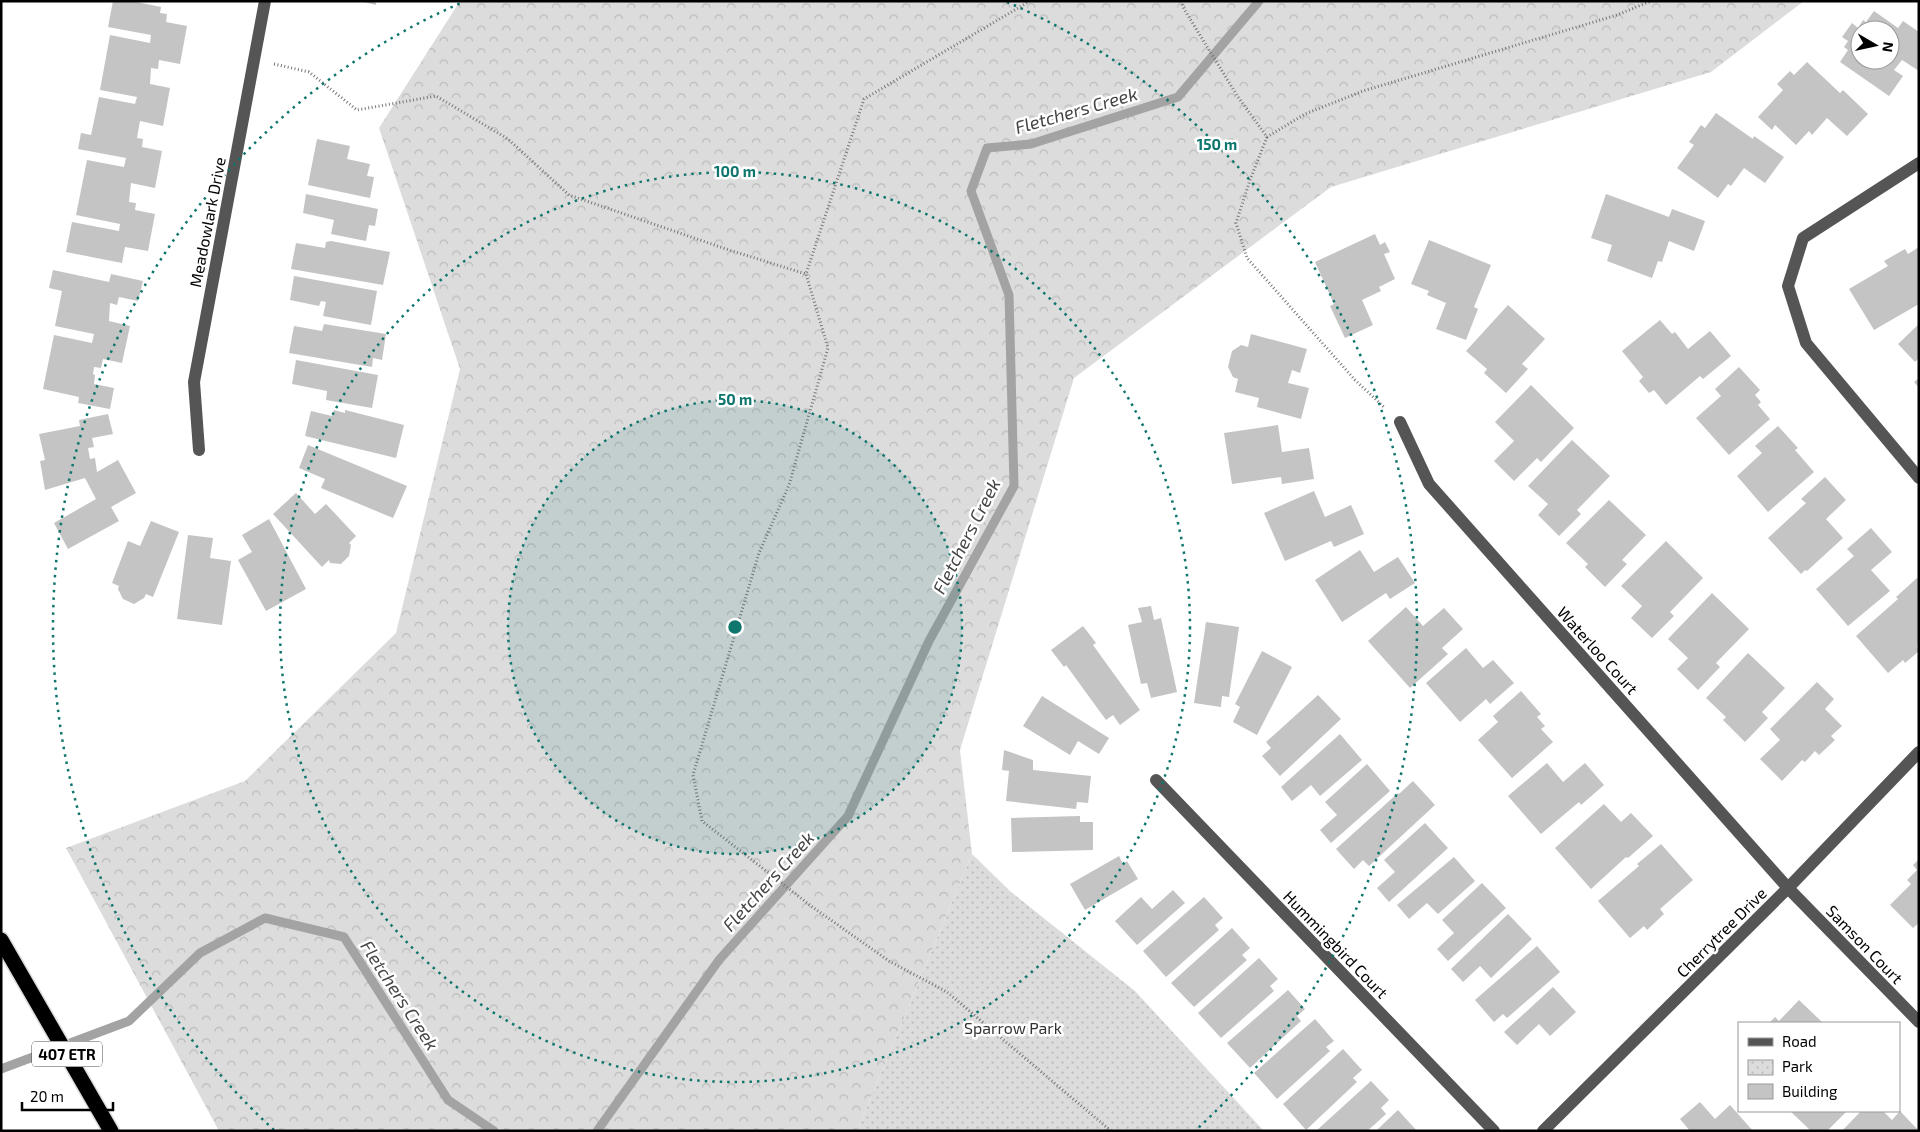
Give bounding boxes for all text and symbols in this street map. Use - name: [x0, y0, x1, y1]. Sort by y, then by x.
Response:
- north arrow: [1850, 20, 1900, 70]
- text: N: [1879, 41, 1898, 53]
- water label: Fletchers Creek: [1012, 82, 1140, 138]
- text: 150 m: [1197, 135, 1237, 153]
- street label: Meadowlark Drive: [185, 155, 229, 289]
- text: 100 m: [714, 162, 756, 180]
- text: 50 m: [718, 390, 752, 408]
- water label: Fletchers Creek: [928, 475, 1004, 597]
- street label: Waterloo Court: [1554, 602, 1642, 698]
- centre of rings: [726, 618, 744, 636]
- water label: Fletchers Creek: [718, 827, 818, 935]
- street label: Cherrytree Drive: [1672, 883, 1770, 981]
- street label: Hummingbird Court: [1280, 886, 1392, 1002]
- street label: Samson Court: [1823, 901, 1907, 987]
- water label: Fletchers Creek: [356, 936, 444, 1054]
- park label: Sparrow Park: [964, 1018, 1062, 1037]
- legend: [1738, 1022, 1900, 1112]
- text: Road: [1782, 1032, 1817, 1050]
- road number: 407 ETR: [32, 1042, 102, 1066]
- text: Park: [1782, 1057, 1813, 1075]
- scale bar: [22, 1080, 114, 1112]
- text: Building: [1782, 1082, 1838, 1100]
- text: 20 m: [30, 1087, 64, 1105]

